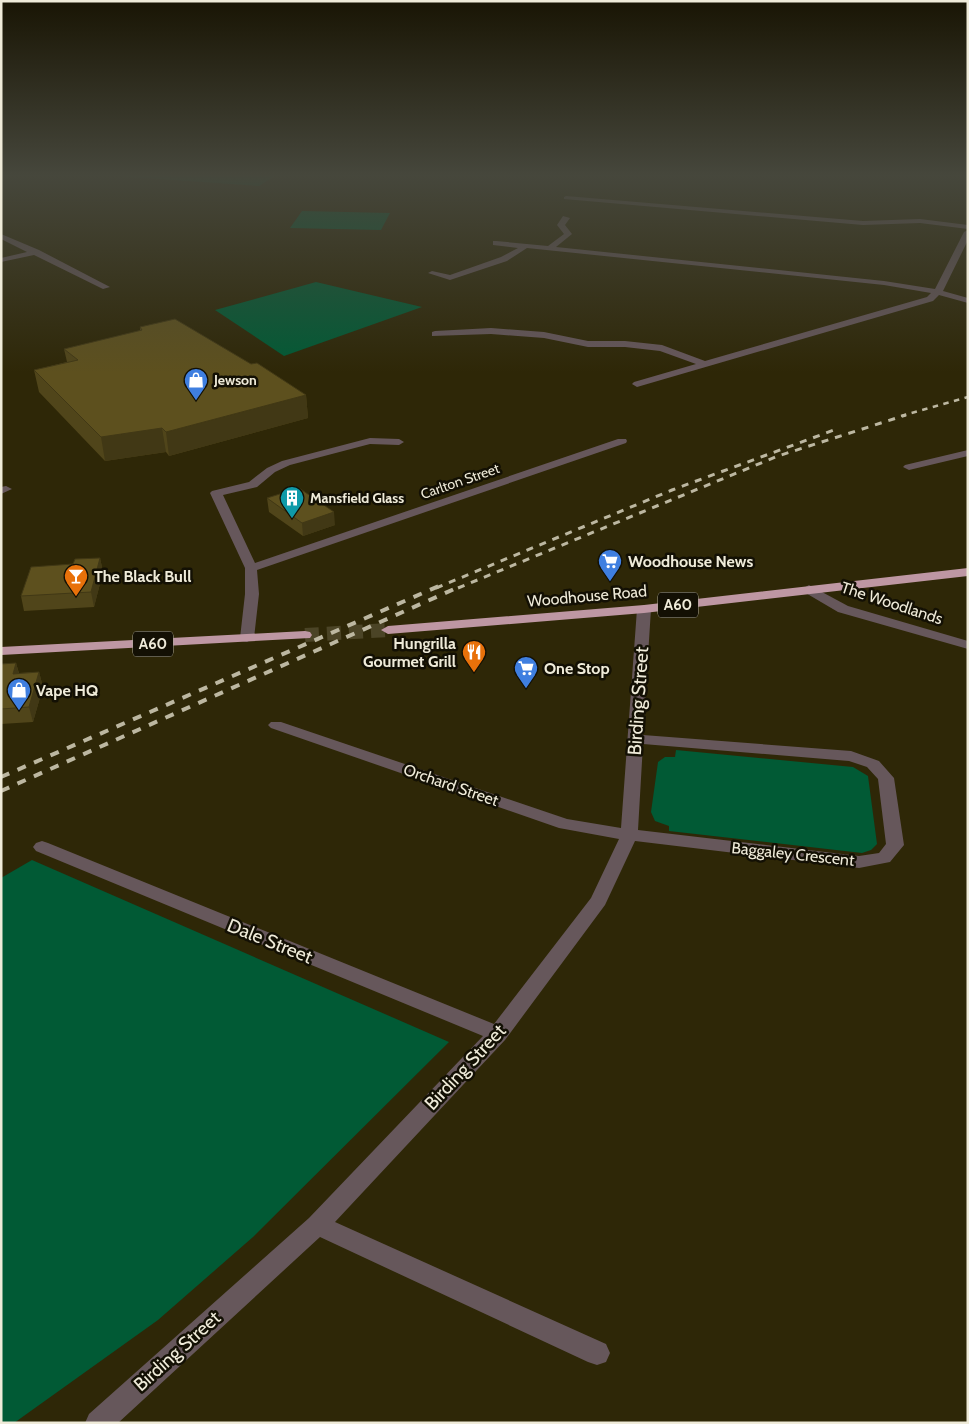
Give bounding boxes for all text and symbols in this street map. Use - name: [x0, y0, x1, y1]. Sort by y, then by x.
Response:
- shop icon: Jewson: [183, 367, 209, 401]
- place label: Jewson: [213, 371, 257, 389]
- street label: Carlton Street: [418, 459, 502, 503]
- building icon: Mansfield Glass: [279, 485, 305, 519]
- place label: Mansfield Glass: [310, 489, 404, 507]
- supermarket icon: Woodhouse News: [597, 548, 623, 582]
- place label: Woodhouse News: [628, 552, 753, 571]
- bar icon: The Black Bull: [63, 563, 89, 597]
- place label: The Black Bull: [94, 567, 191, 586]
- street label: The Woodlands: [839, 578, 946, 628]
- street label: Woodhouse Road: [526, 581, 648, 611]
- road number: A60: [658, 592, 698, 618]
- road number: A60: [133, 632, 173, 656]
- place label: Hungrilla Gourmet Grill: [363, 634, 456, 671]
- restaurant icon: Hungrilla Gourmet Grill: [461, 639, 487, 673]
- street label: Birding Street: [623, 645, 653, 756]
- supermarket icon: One Stop: [513, 655, 539, 689]
- place label: One Stop: [544, 659, 610, 678]
- shop icon: Vape HQ: [6, 677, 32, 711]
- place label: Vape HQ: [36, 681, 98, 700]
- street label: Orchard Street: [401, 760, 502, 810]
- street label: Baggaley Crescent: [731, 838, 856, 870]
- street label: Dale Street: [224, 913, 317, 969]
- street label: Birding Street: [419, 1019, 511, 1115]
- street label: Birding Street: [129, 1306, 226, 1396]

